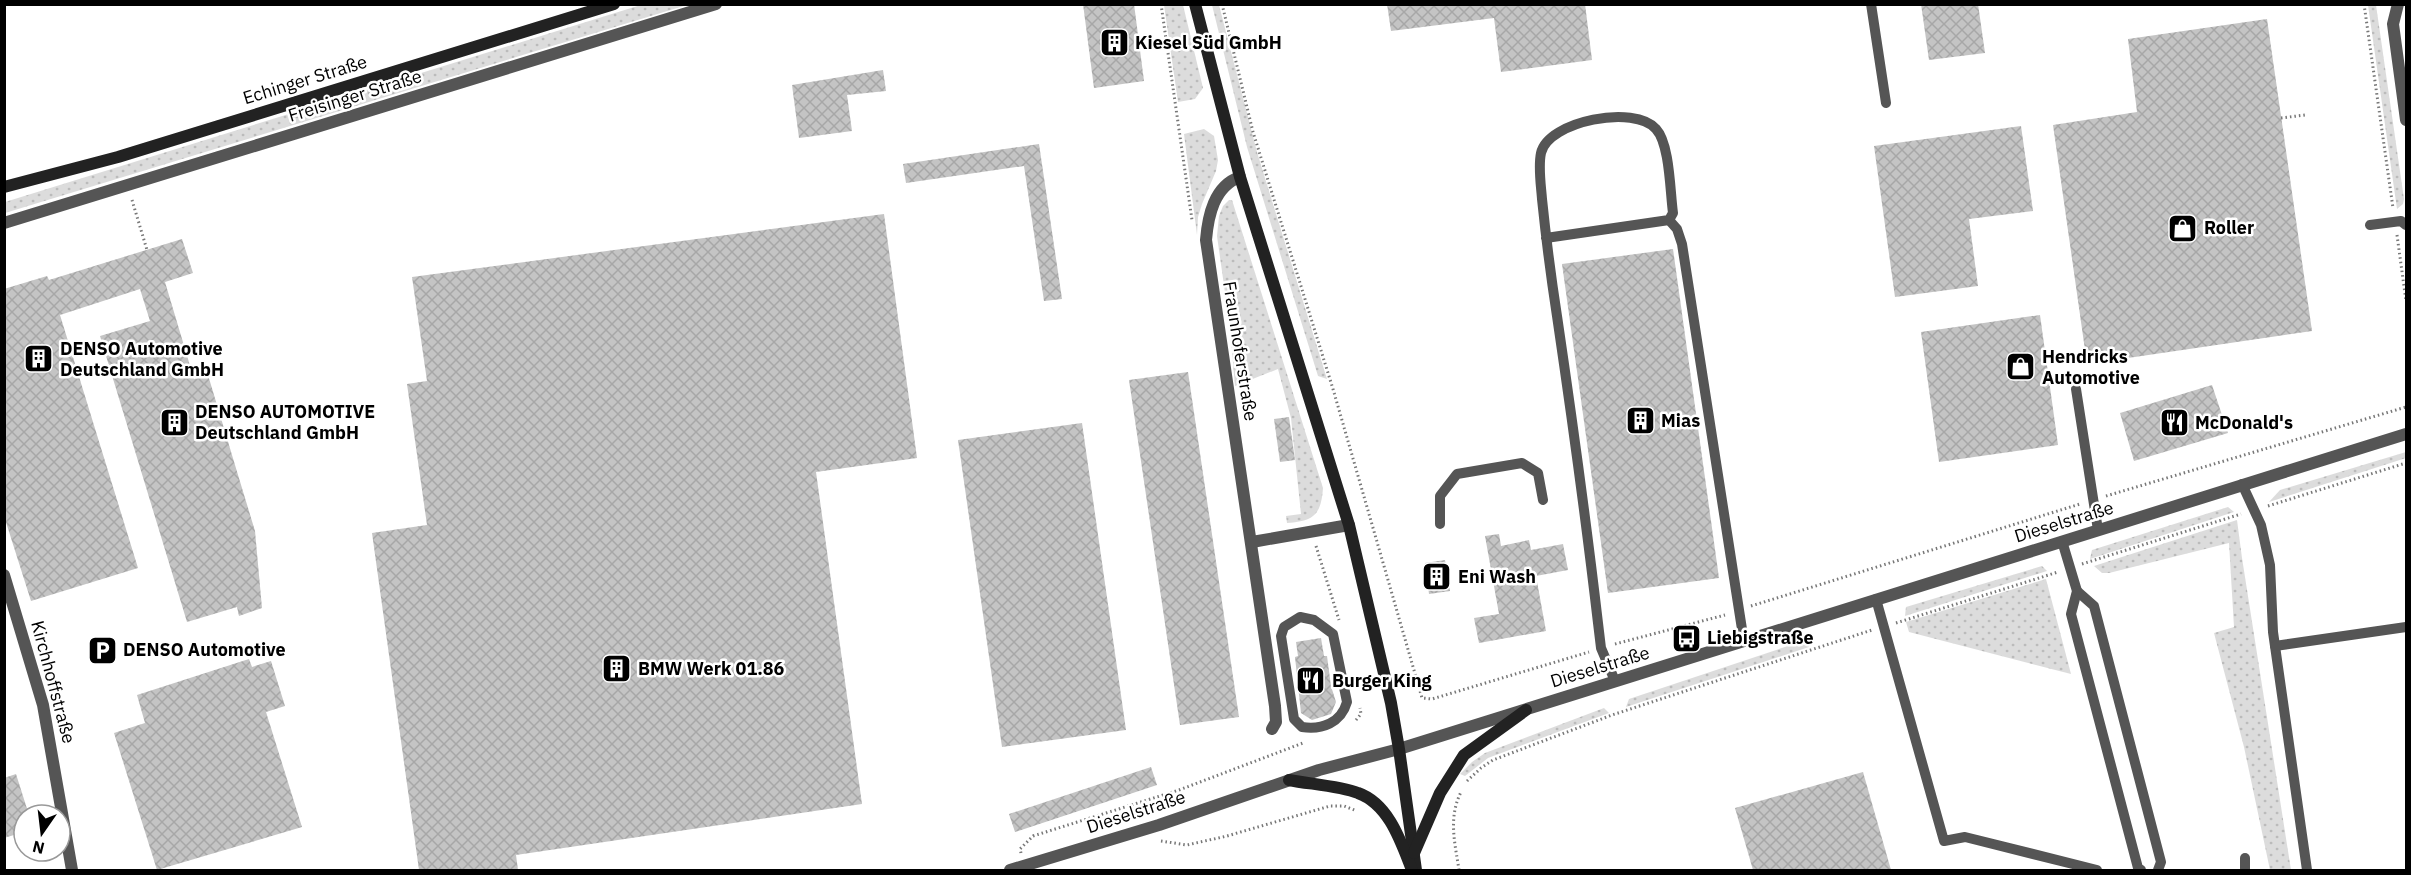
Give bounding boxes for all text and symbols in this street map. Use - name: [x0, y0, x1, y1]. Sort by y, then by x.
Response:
- building icon: Kiesel Süd GmbH: [1098, 27, 1130, 59]
- place label: Kiesel Süd GmbH: [1135, 31, 1282, 54]
- street label: Echinger Straße: [240, 50, 370, 109]
- street label: Freisinger Straße: [285, 64, 425, 127]
- shop icon: Roller: [2167, 212, 2199, 244]
- place label: Roller: [2204, 216, 2254, 239]
- street label: Fraunhoferstraße: [1218, 279, 1263, 423]
- place label: DENSO Automotive Deutschland GmbH: [60, 337, 224, 381]
- building icon: DENSO Automotive Deutschland GmbH: [23, 343, 55, 375]
- place label: Hendricks Automotive: [2042, 345, 2140, 389]
- shop icon: Hendricks Automotive: [2005, 351, 2037, 383]
- place label: DENSO AUTOMOTIVE Deutschland GmbH: [195, 400, 375, 444]
- building icon: Mias: [1624, 405, 1656, 437]
- building icon: DENSO AUTOMOTIVE Deutschland GmbH: [158, 406, 190, 438]
- restaurant icon: McDonald's: [2158, 407, 2190, 439]
- place label: Mias: [1661, 409, 1700, 432]
- place label: McDonald's: [2195, 411, 2293, 434]
- street label: Dieselstraße: [2011, 496, 2116, 548]
- building icon: Eni Wash: [1421, 561, 1453, 593]
- place label: Eni Wash: [1458, 565, 1536, 588]
- street label: Kirchhoffstraße: [26, 618, 81, 746]
- bus stop icon: Liebigstraße: [1670, 622, 1702, 654]
- place label: Liebigstraße: [1707, 626, 1814, 649]
- parking icon: DENSO Automotive: [86, 634, 118, 666]
- place label: DENSO Automotive: [123, 638, 286, 661]
- street label: Dieselstraße: [1547, 641, 1652, 693]
- building icon: BMW Werk 01.86: [601, 653, 633, 685]
- place label: BMW Werk 01.86: [638, 657, 785, 680]
- restaurant icon: Burger King: [1295, 665, 1327, 697]
- place label: Burger King: [1332, 669, 1432, 692]
- street label: Dieselstraße: [1084, 785, 1188, 838]
- north arrow: [12, 803, 72, 863]
- text: N: [30, 836, 46, 859]

